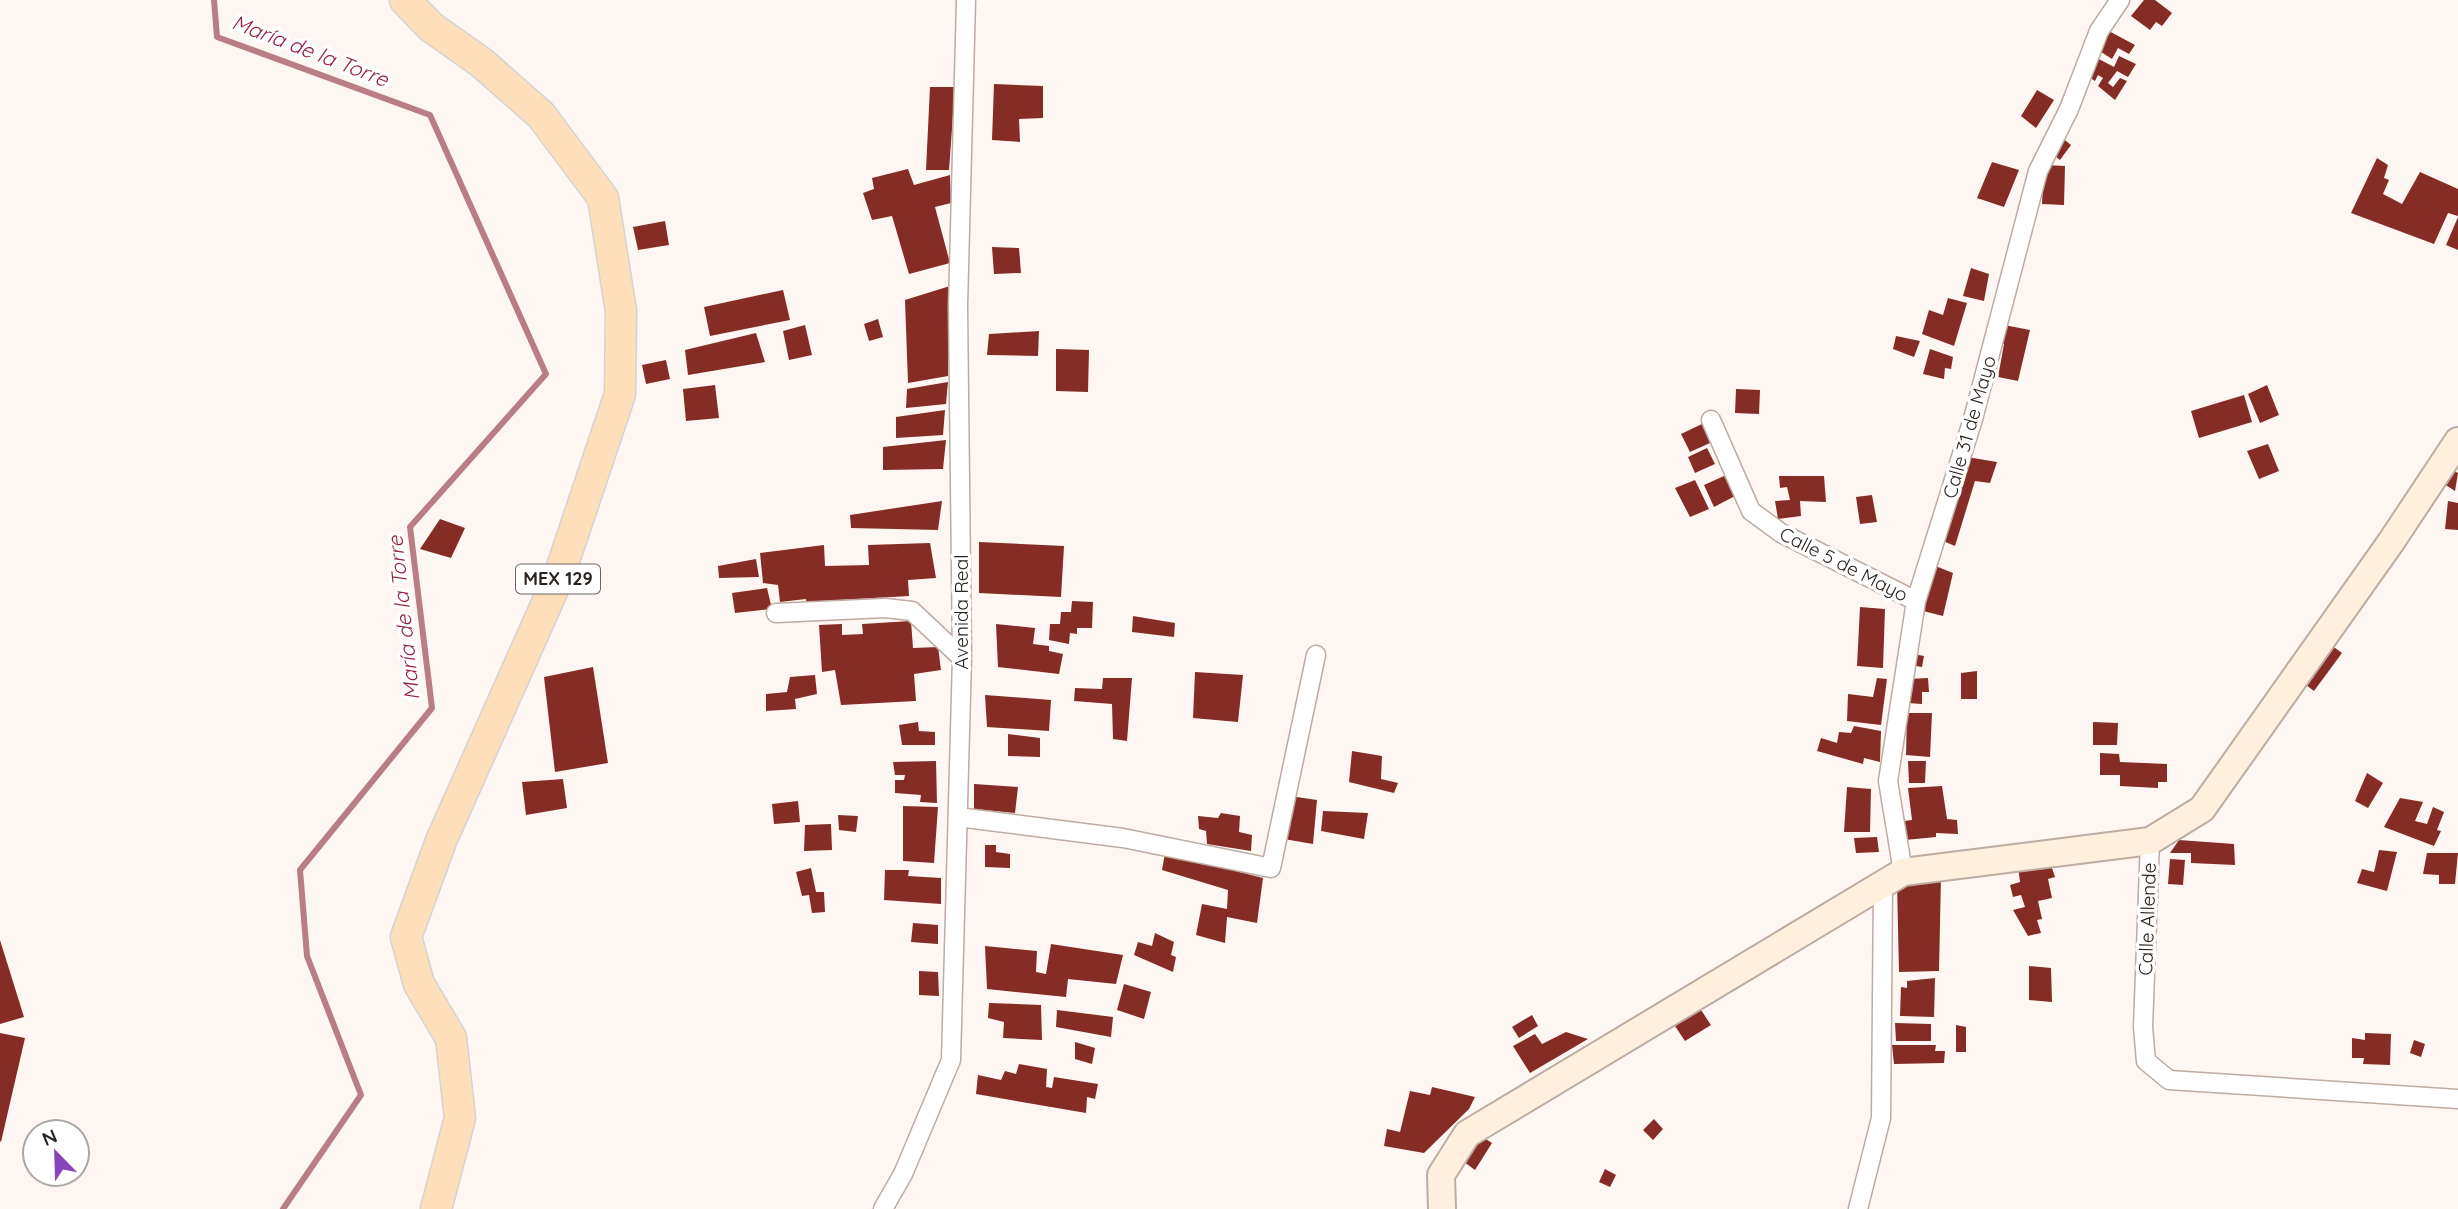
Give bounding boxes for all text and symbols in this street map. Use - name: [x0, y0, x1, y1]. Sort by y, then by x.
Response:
- water label: María de la Torre: [229, 8, 393, 92]
- street label: Calle 31 de Mayo: [1937, 353, 2001, 501]
- street label: Calle 5 de Mayo: [1776, 521, 1912, 607]
- water label: María de la Torre: [381, 533, 425, 702]
- street label: Avenida Real: [949, 554, 973, 670]
- road number: MEX 129: [516, 564, 600, 594]
- street label: Calle Allende: [2133, 862, 2161, 976]
- north arrow: [21, 1118, 91, 1188]
- text: N: [38, 1124, 60, 1151]

